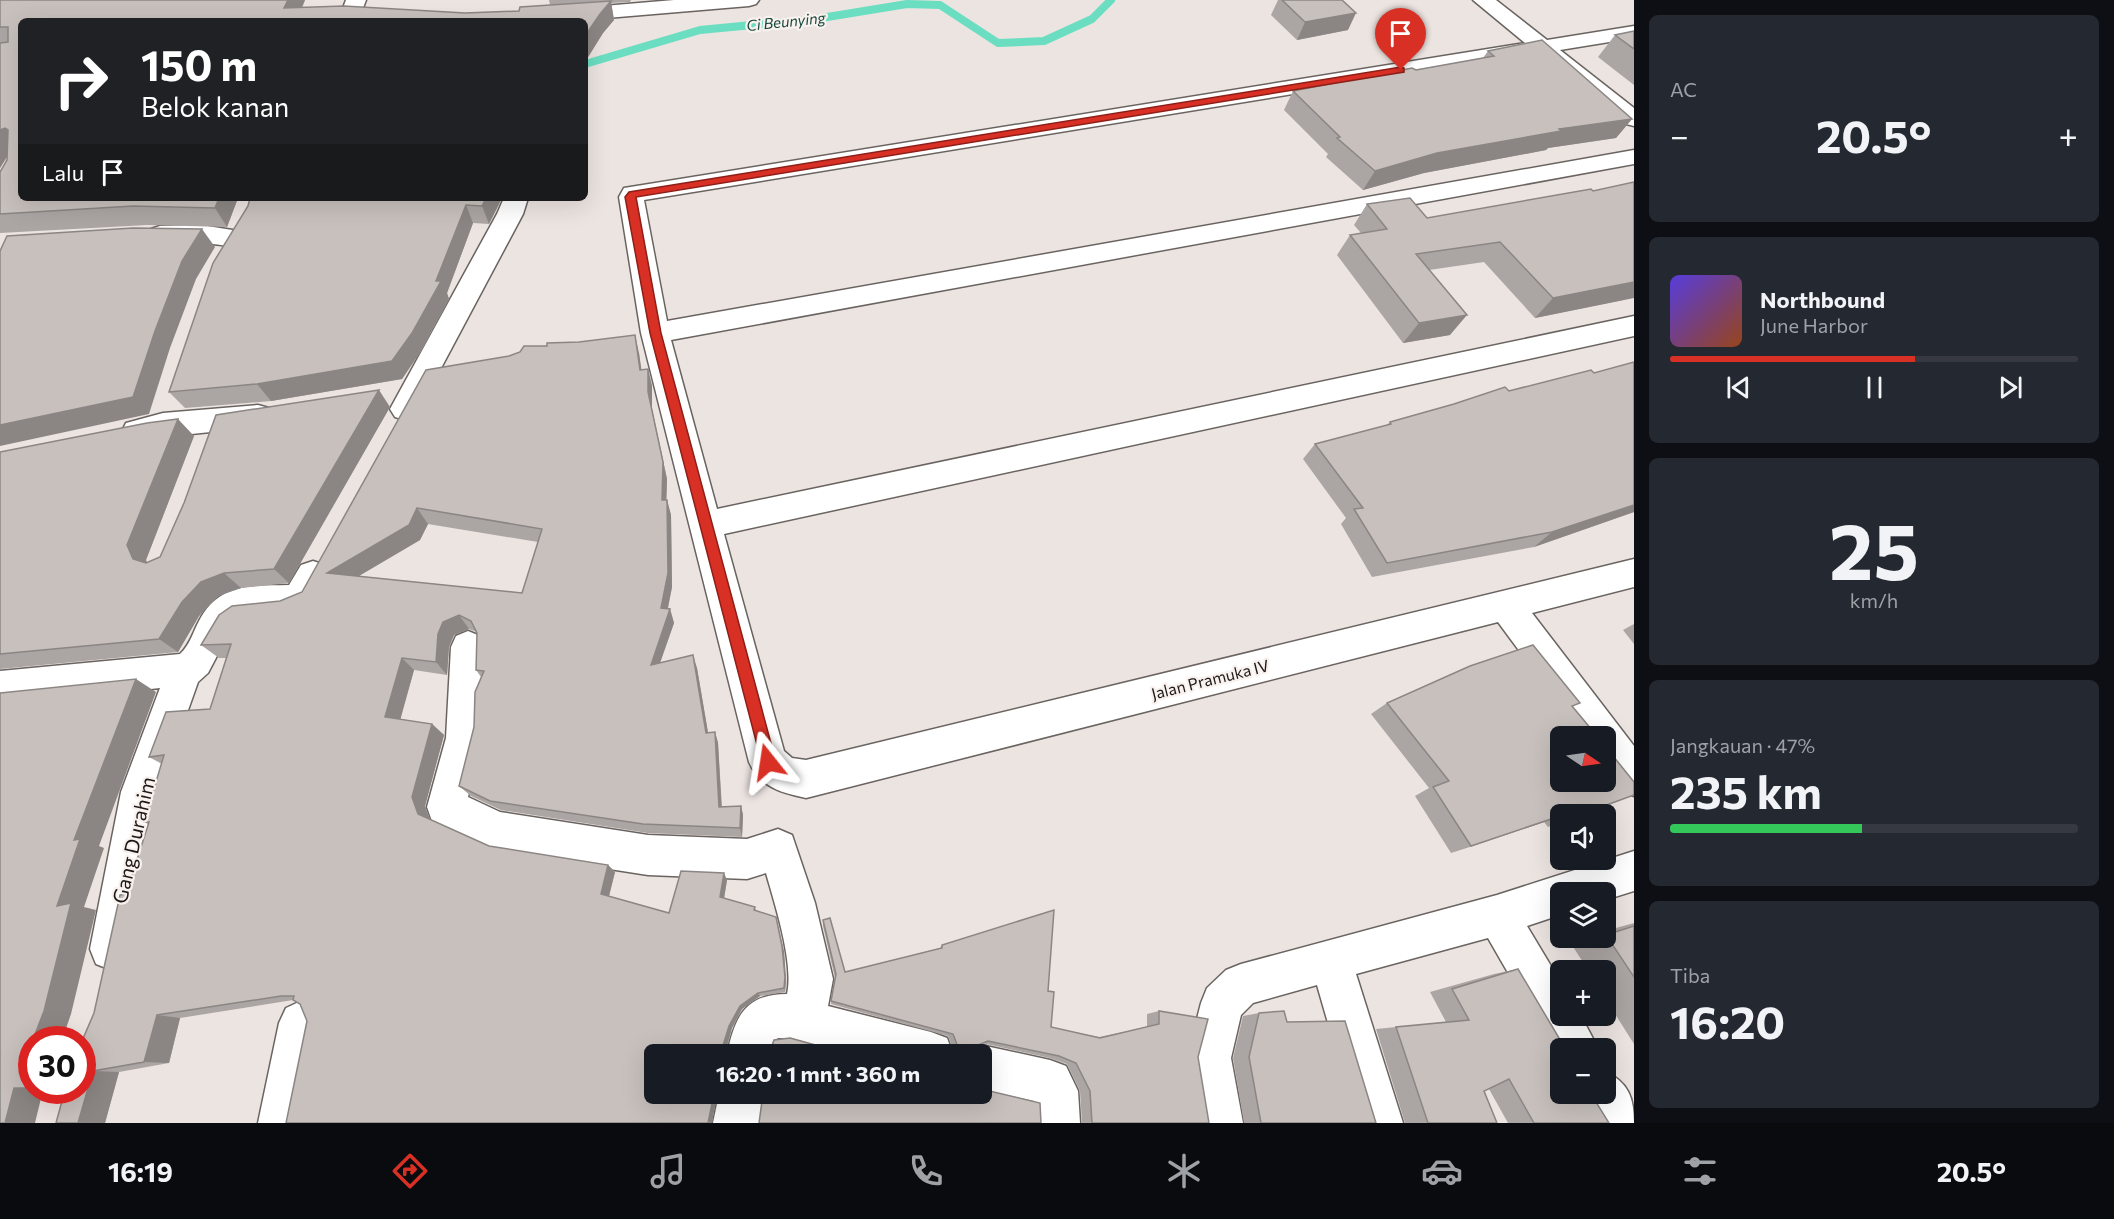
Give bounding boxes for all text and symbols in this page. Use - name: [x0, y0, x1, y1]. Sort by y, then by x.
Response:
- water label: Ci Beunying: [745, 8, 827, 34]
- pin: [1375, 8, 1426, 70]
- icon: arrive: [1384, 17, 1417, 50]
- text: 150 m: [141, 38, 257, 90]
- icon: right: [42, 42, 120, 120]
- text: AC: [1670, 77, 1697, 101]
- text: Belok kanan: [141, 90, 289, 123]
- text: 20.5°: [1816, 107, 1931, 162]
- text: −: [1670, 114, 1689, 155]
- text: +: [2059, 114, 2078, 155]
- icon: arrive: [96, 156, 129, 189]
- text: Lalu: [42, 159, 84, 186]
- text: Northbound: [1760, 286, 1885, 313]
- text: June Harbor: [1760, 313, 1868, 337]
- icon: previous: [1722, 371, 1755, 404]
- icon: pause: [1858, 371, 1891, 404]
- icon: next: [1994, 371, 2027, 404]
- text: 25: [1829, 501, 1919, 596]
- text: km/h: [1850, 588, 1898, 612]
- street label: Jalan Pramuka IV: [1149, 655, 1271, 703]
- north arrow: [1550, 726, 1616, 792]
- map controls: [1550, 726, 1616, 1104]
- position arrow: [736, 730, 800, 794]
- text: Jangkauan · 47%: [1670, 733, 1815, 757]
- text: 235 km: [1670, 763, 1822, 818]
- street label: Gang Durahim: [107, 774, 159, 906]
- button: sound: [1550, 804, 1616, 870]
- button: layers: [1550, 882, 1616, 948]
- button: +: [1550, 960, 1616, 1026]
- text: Tiba: [1670, 963, 1710, 987]
- text: 16:20: [1670, 993, 1785, 1048]
- speed limit sign: 30: [18, 1026, 96, 1104]
- button: −: [1550, 1038, 1616, 1104]
- text: 16:20 · 1 mnt · 360 m: [716, 1060, 920, 1087]
- icon: directions: [389, 1150, 431, 1192]
- icon: music: [647, 1150, 689, 1192]
- icon: phone: [905, 1150, 947, 1192]
- icon: climate: [1163, 1150, 1205, 1192]
- icon: car: [1421, 1150, 1463, 1192]
- icon: filters: [1679, 1150, 1721, 1192]
- text: 16:19: [108, 1155, 173, 1188]
- text: 20.5°: [1937, 1155, 2006, 1188]

